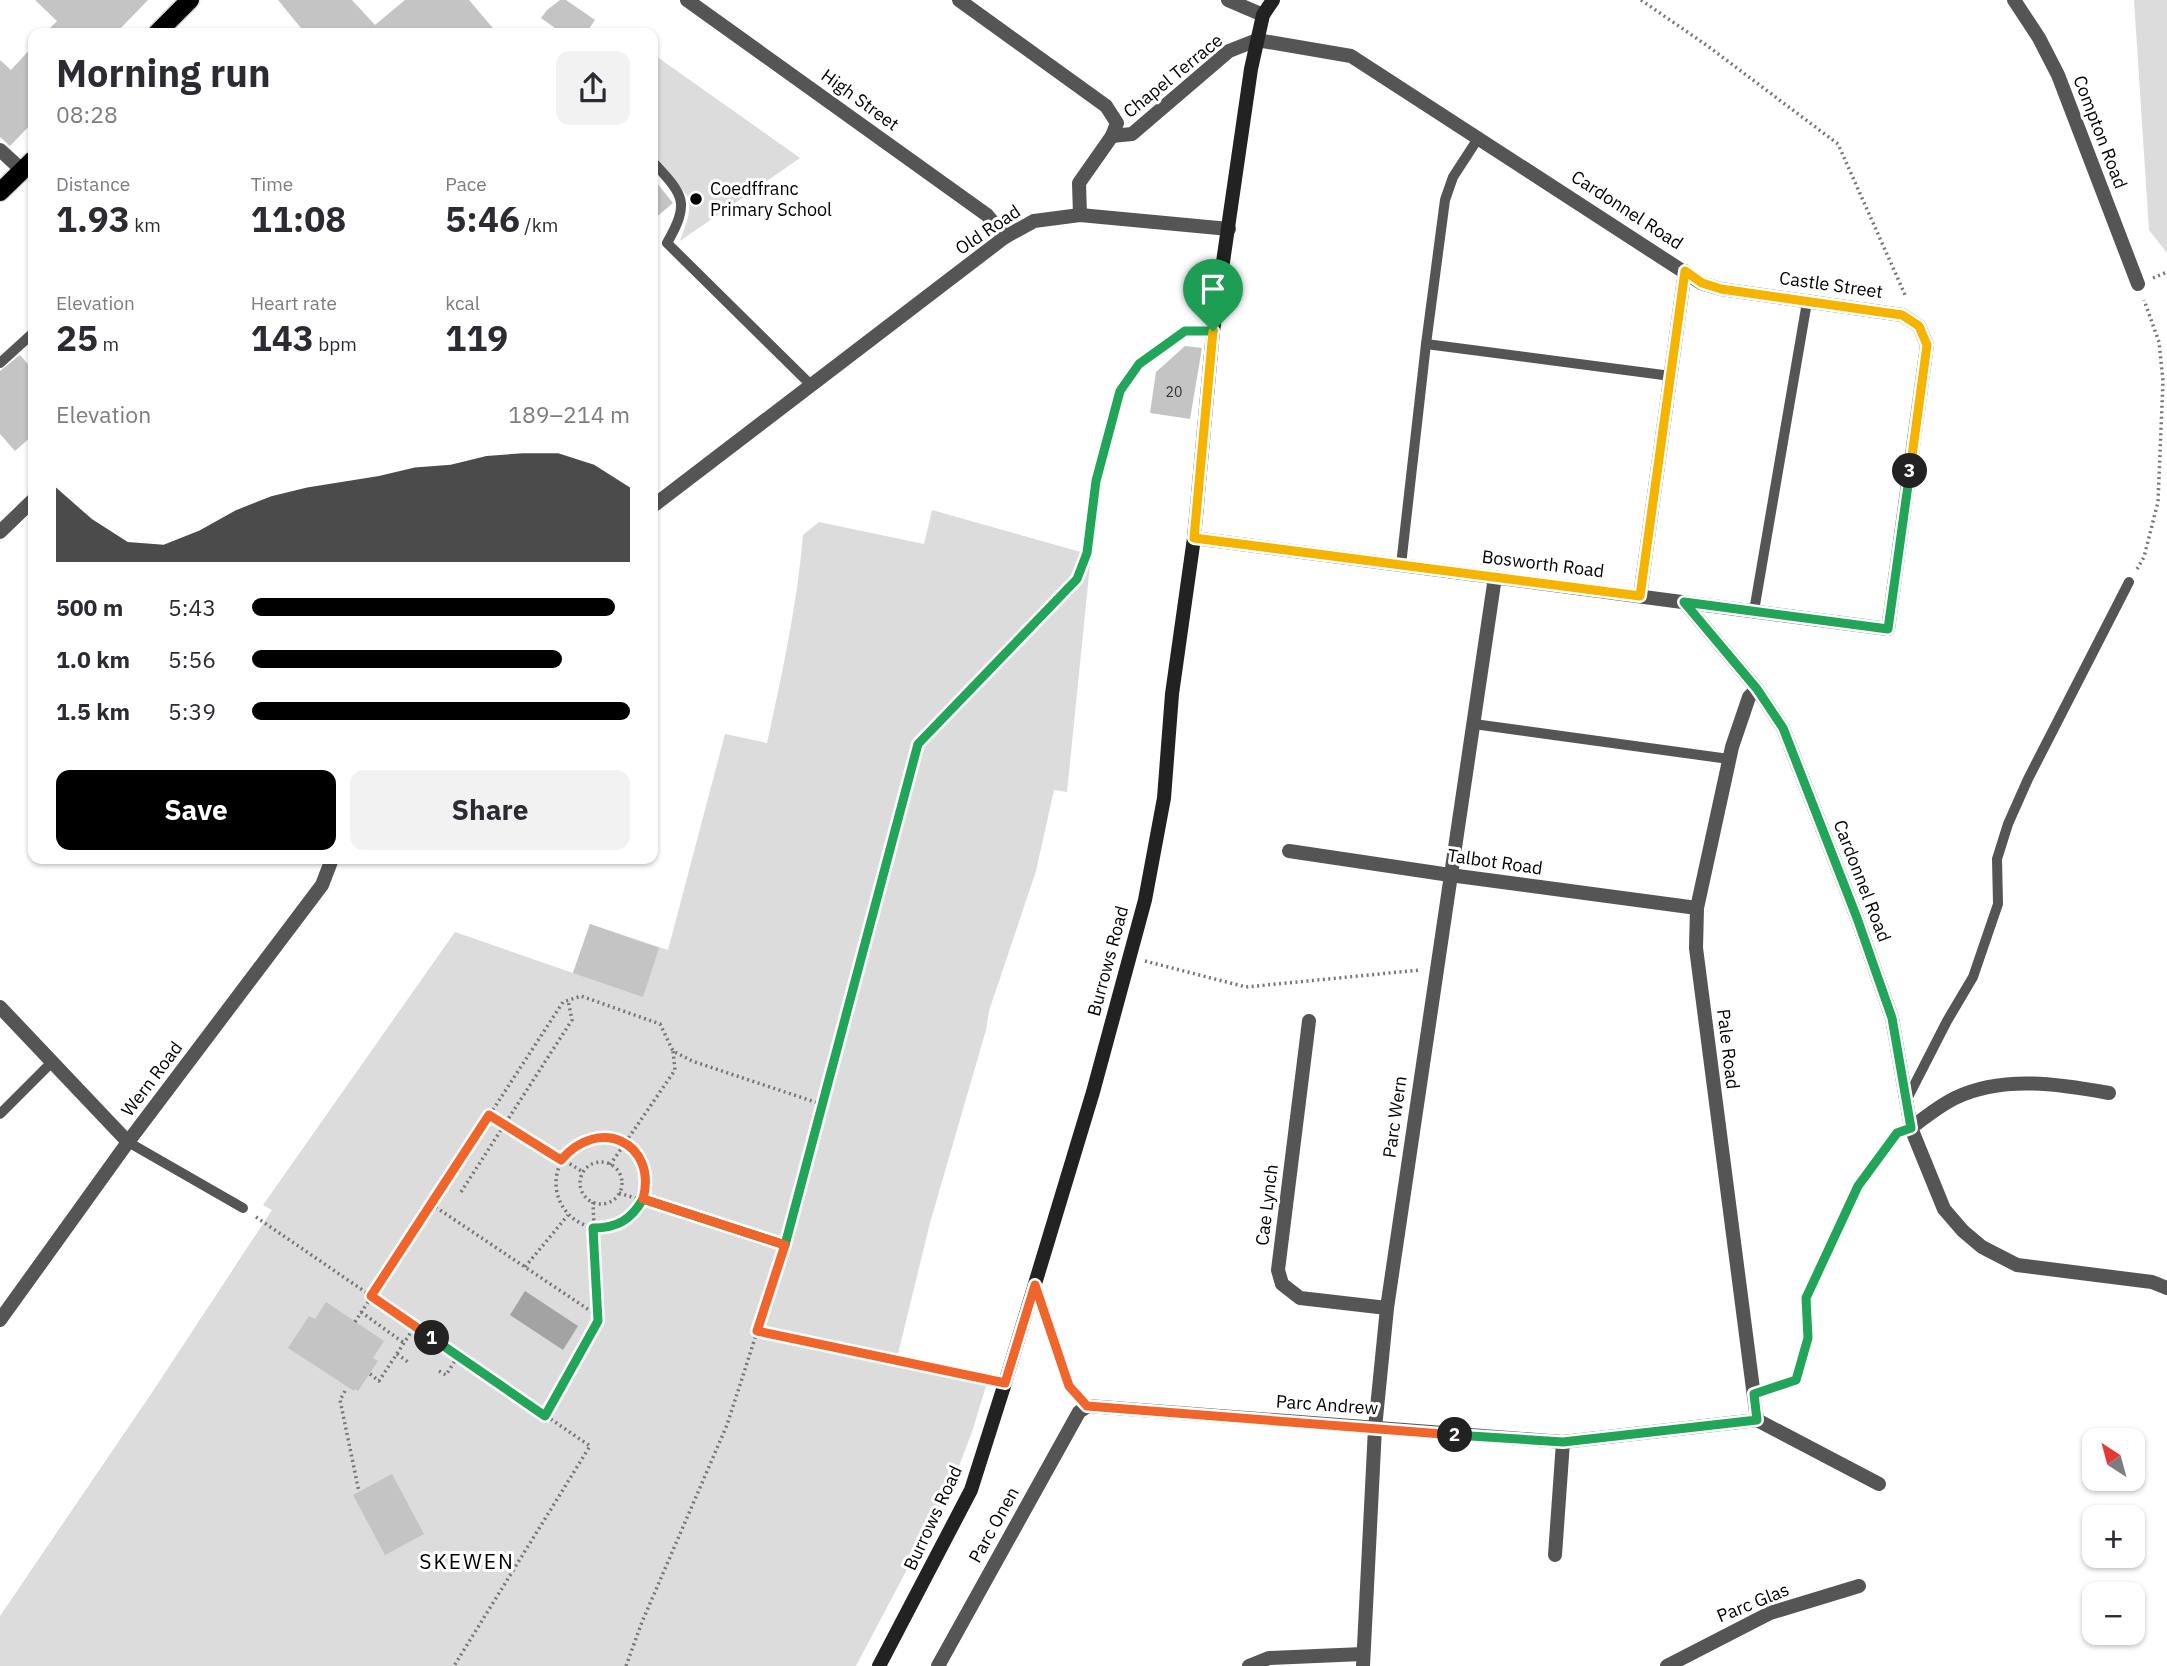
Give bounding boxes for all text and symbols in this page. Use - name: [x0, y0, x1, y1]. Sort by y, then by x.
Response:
- street label: Chapel Terrace: [1118, 29, 1227, 123]
- text: Morning run: [56, 48, 271, 97]
- button: share: [556, 51, 630, 125]
- street label: High Street: [817, 64, 904, 136]
- street label: Compton Road: [2068, 72, 2133, 192]
- text: 08:28: [56, 99, 118, 129]
- street label: Cardonnel Road: [1567, 165, 1687, 254]
- text: Distance: [56, 172, 130, 196]
- text: Time: [251, 172, 293, 196]
- text: Pace: [445, 172, 487, 196]
- place label: Coedffranc Primary School: [710, 177, 832, 221]
- marker: Coedffranc Primary School: [688, 191, 704, 207]
- text: 1.93: [56, 196, 130, 242]
- text: 11:08: [251, 196, 346, 242]
- text: 5:46: [445, 196, 520, 242]
- street label: Old Road: [951, 199, 1025, 260]
- text: km: [130, 213, 161, 237]
- text: /km: [520, 213, 558, 237]
- pin: [1183, 259, 1243, 331]
- street label: Castle Street: [1778, 266, 1884, 303]
- icon: arrive: [1194, 270, 1232, 308]
- text: Elevation: [56, 291, 135, 315]
- text: Heart rate: [251, 291, 337, 315]
- text: kcal: [445, 291, 480, 315]
- text: 25: [56, 315, 98, 361]
- text: 143: [251, 315, 314, 361]
- text: 119: [445, 315, 508, 361]
- text: m: [98, 332, 119, 356]
- text: bpm: [314, 332, 357, 356]
- house number: 20: [1166, 383, 1182, 401]
- text: Elevation: [56, 399, 151, 429]
- text: 189–214 m: [508, 399, 630, 429]
- pin: 3: [1892, 454, 1927, 489]
- text: 3: [1904, 458, 1915, 482]
- street label: Bosworth Road: [1481, 545, 1606, 582]
- text: 500 m: [56, 592, 123, 622]
- text: 5:43: [168, 592, 216, 622]
- text: 1.0 km: [56, 644, 130, 674]
- text: 5:56: [168, 644, 216, 674]
- text: 1.5 km: [56, 696, 130, 726]
- text: 5:39: [168, 696, 216, 726]
- button: Save: [56, 770, 336, 850]
- button: Share: [350, 770, 630, 850]
- street label: Cardonnel Road: [1829, 817, 1896, 945]
- street label: Talbot Road: [1446, 843, 1544, 880]
- street label: Burrows Road: [1082, 903, 1133, 1019]
- street label: Pale Road: [1712, 1007, 1745, 1090]
- street label: Wern Road: [116, 1037, 187, 1121]
- street label: Parc Wern: [1377, 1074, 1412, 1159]
- street label: Cae Lynch: [1250, 1163, 1283, 1247]
- pin: 1: [414, 1320, 450, 1356]
- text: 1: [426, 1325, 437, 1349]
- street label: Parc Andrew: [1275, 1389, 1379, 1420]
- pin: 2: [1438, 1418, 1472, 1452]
- text: 2: [1449, 1422, 1460, 1446]
- north arrow: [2082, 1428, 2146, 1491]
- map controls: [2082, 1428, 2145, 1645]
- street label: Burrows Road: [898, 1462, 967, 1574]
- street label: Parc Onen: [963, 1483, 1024, 1567]
- button: +: [2082, 1505, 2145, 1568]
- district label: SKEWEN: [419, 1547, 515, 1575]
- street label: Parc Glas: [1713, 1578, 1792, 1627]
- button: −: [2082, 1582, 2145, 1645]

